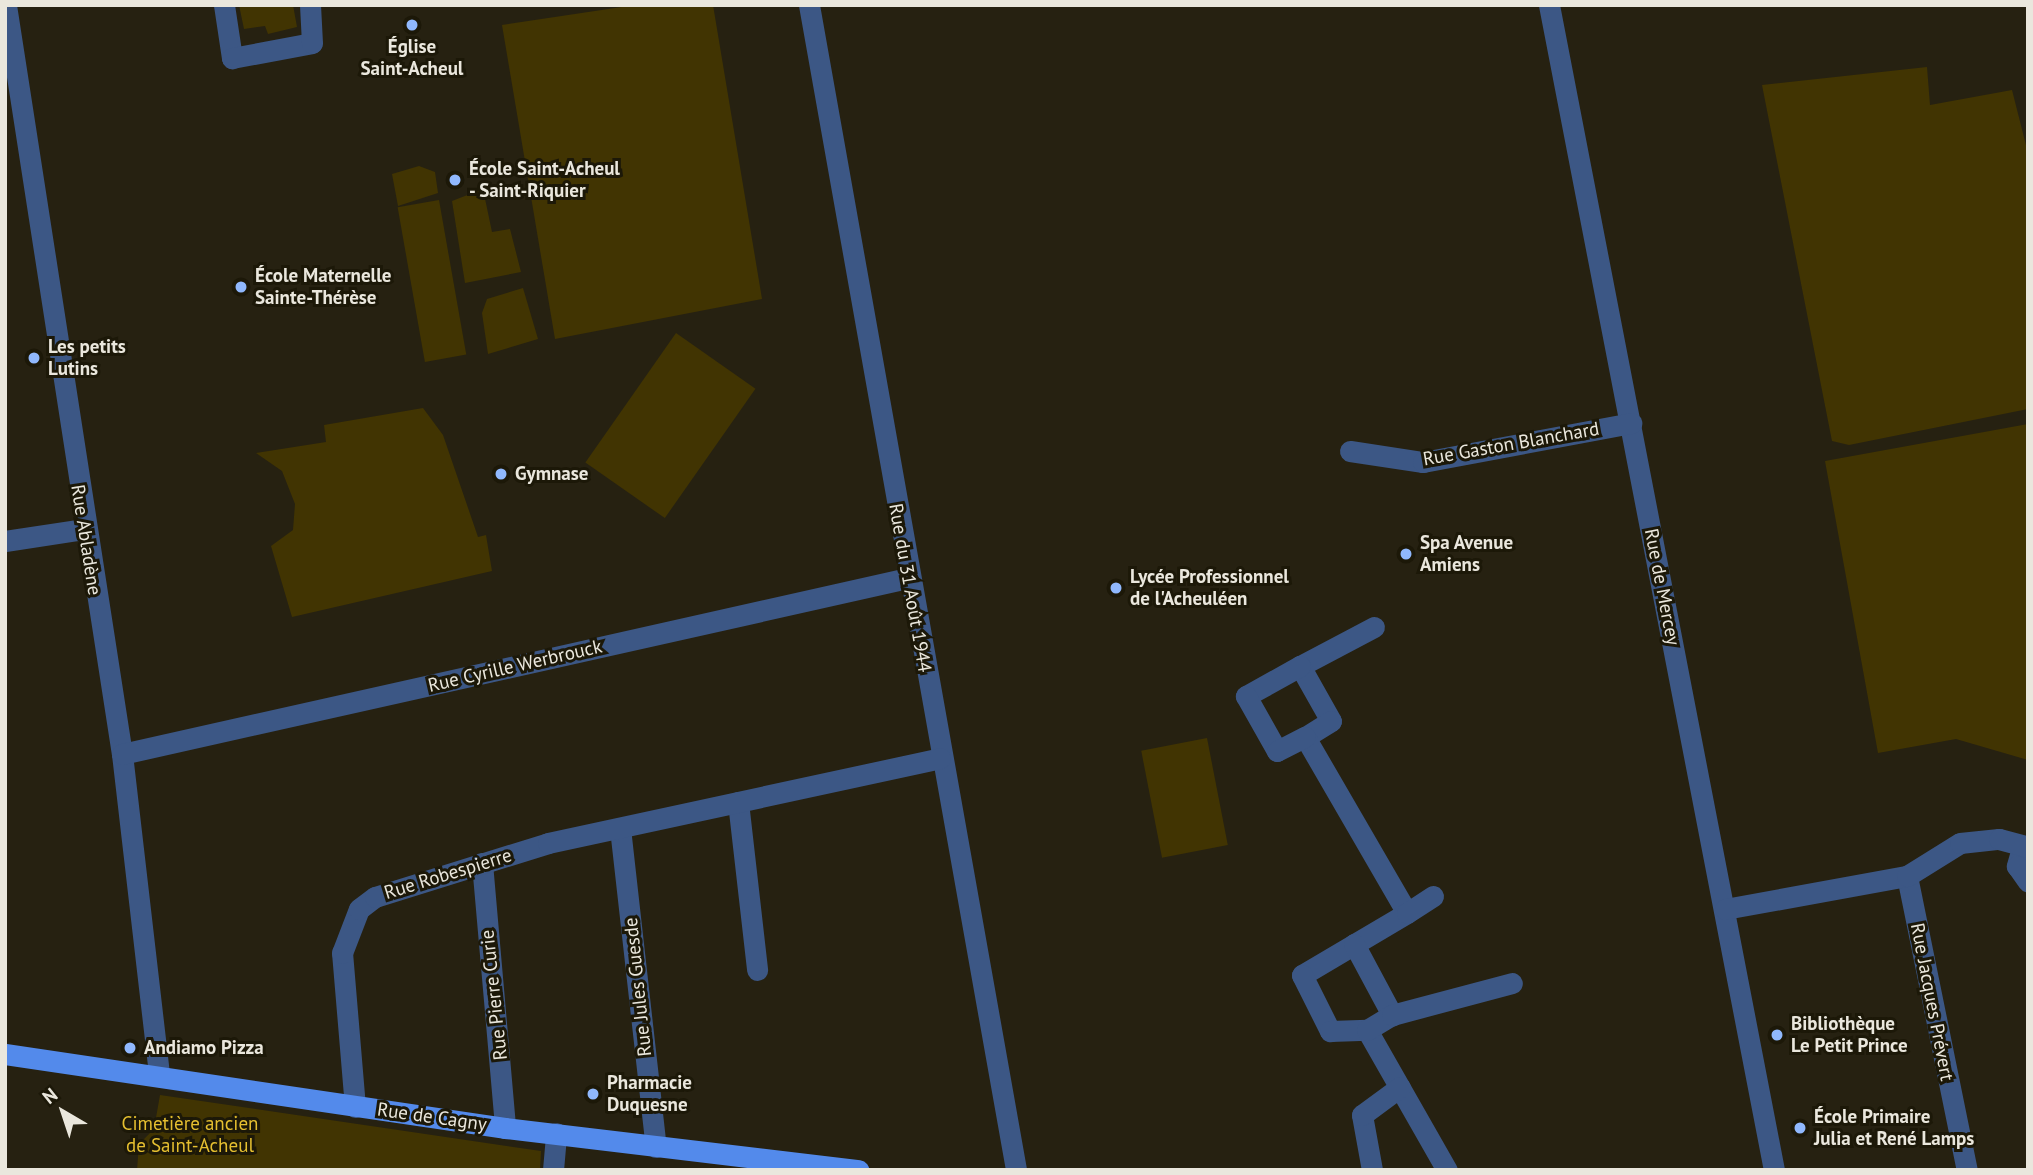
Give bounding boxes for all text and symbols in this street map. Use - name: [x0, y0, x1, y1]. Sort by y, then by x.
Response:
- marker: Église Saint-Acheul: [404, 17, 420, 33]
- place label: Église Saint-Acheul: [361, 36, 463, 80]
- place label: École Saint-Acheul - Saint-Riquier: [469, 158, 620, 202]
- marker: École Saint-Acheul - Saint-Riquier: [447, 172, 463, 188]
- place label: École Maternelle Sainte-Thérèse: [255, 265, 391, 309]
- marker: École Maternelle Sainte-Thérèse: [233, 279, 249, 295]
- place label: Les petits Lutins: [48, 336, 126, 380]
- marker: Les petits Lutins: [26, 350, 42, 366]
- street label: Rue Gaston Blanchard: [1421, 417, 1601, 471]
- place label: Gymnase: [515, 463, 588, 485]
- marker: Gymnase: [493, 466, 509, 482]
- street label: Rue Abladène: [66, 483, 106, 597]
- street label: Rue du 31 Août 1944: [884, 502, 936, 674]
- street label: Rue de Mercey: [1640, 527, 1684, 647]
- place label: Spa Avenue Amiens: [1420, 532, 1514, 576]
- marker: Spa Avenue Amiens: [1398, 546, 1414, 562]
- place label: Lycée Professionnel de l'Acheuléen: [1130, 566, 1289, 610]
- marker: Lycée Professionnel de l'Acheuléen: [1108, 580, 1124, 596]
- street label: Rue Cyrille Werbrouck: [426, 635, 604, 697]
- street label: Rue Robespierre: [381, 844, 515, 904]
- street label: Rue Jules Guesde: [619, 916, 657, 1058]
- street label: Rue Jacques Prévert: [1906, 921, 1958, 1083]
- street label: Rue Pierre Curie: [476, 929, 512, 1061]
- place label: Bibliothèque Le Petit Prince: [1791, 1013, 1908, 1057]
- marker: Bibliothèque Le Petit Prince: [1769, 1027, 1785, 1043]
- place label: Andiamo Pizza: [144, 1037, 264, 1059]
- marker: Andiamo Pizza: [122, 1040, 138, 1056]
- place label: Pharmacie Duquesne: [607, 1072, 692, 1116]
- north arrow: [28, 1077, 98, 1147]
- text: N: [37, 1082, 62, 1109]
- marker: Pharmacie Duquesne: [585, 1086, 601, 1102]
- street label: Rue de Cagny: [376, 1098, 488, 1136]
- place label: École Primaire Julia et René Lamps: [1814, 1106, 1974, 1150]
- park label: Cimetière ancien de Saint-Acheul: [122, 1113, 258, 1157]
- marker: École Primaire Julia et René Lamps: [1792, 1120, 1808, 1136]

